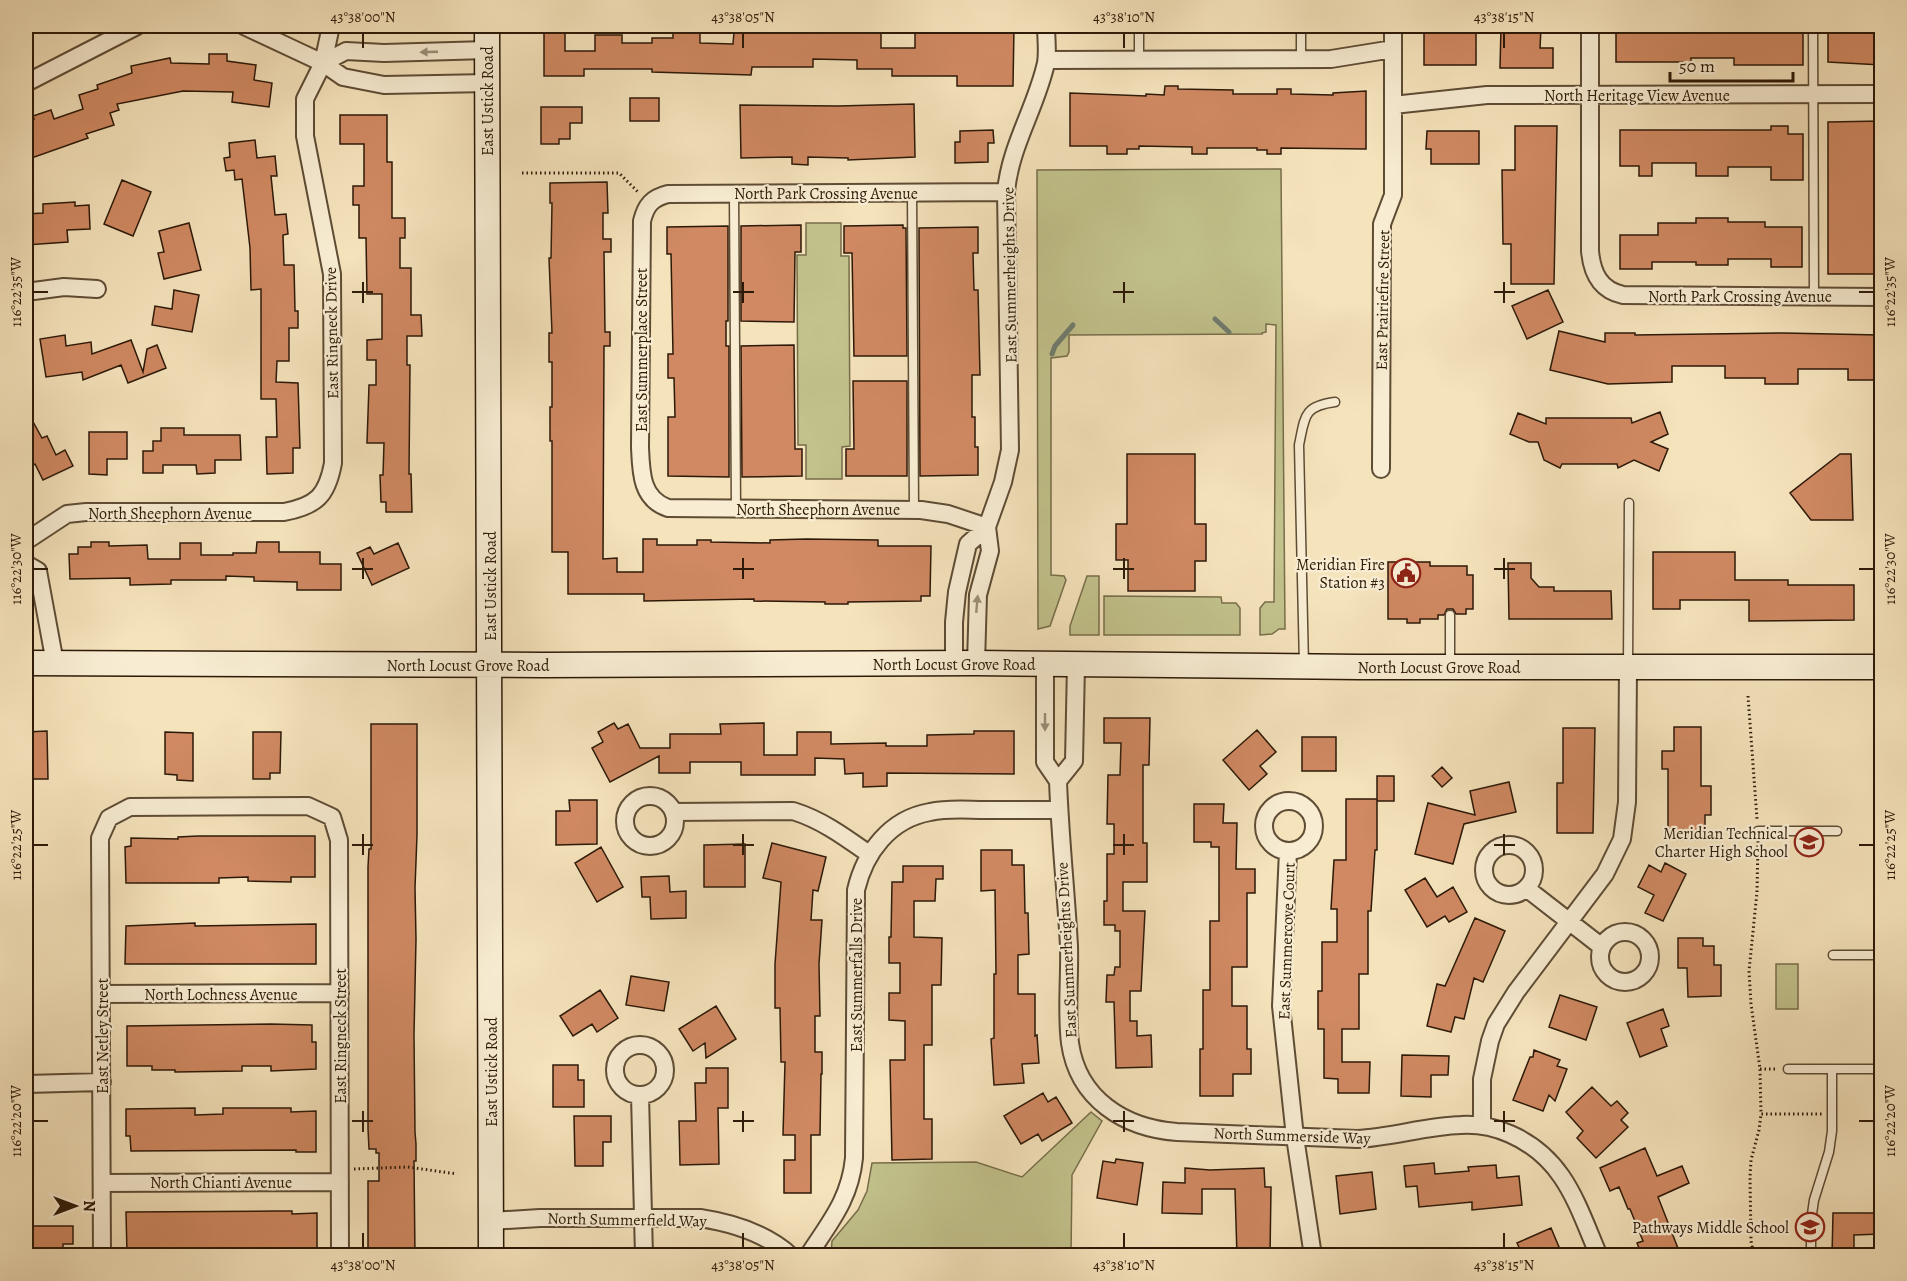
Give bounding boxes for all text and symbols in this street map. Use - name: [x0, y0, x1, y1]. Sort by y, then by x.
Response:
- text: 43°38'00"N: [331, 7, 396, 27]
- text: 43°38'05"N: [711, 7, 775, 27]
- text: 43°38'10"N: [1093, 7, 1155, 27]
- text: 43°38'15"N: [1474, 7, 1534, 27]
- scale bar: [1670, 45, 1793, 83]
- street label: East Ustick Road: [477, 46, 499, 156]
- one-way arrow: [419, 47, 438, 56]
- text: 50 m: [1679, 54, 1715, 78]
- street label: North Heritage View Avenue: [1544, 85, 1730, 107]
- street label: North Park Crossing Avenue: [734, 183, 918, 205]
- street label: East Summerheights Drive: [997, 187, 1023, 363]
- street label: East Prairiefire Street: [1371, 229, 1395, 371]
- text: 116°22'35"W: [6, 257, 26, 327]
- text: 116°22'35"W: [1880, 257, 1900, 327]
- street label: East Ringneck Drive: [320, 267, 344, 399]
- street label: East Summerplace Street: [631, 268, 653, 432]
- street label: North Park Crossing Avenue: [1648, 286, 1832, 308]
- street label: North Sheephorn Avenue: [736, 499, 900, 521]
- street label: North Sheephorn Avenue: [88, 503, 252, 525]
- street label: East Ustick Road: [480, 531, 502, 641]
- text: 116°22'30"W: [6, 533, 26, 605]
- text: 116°22'30"W: [1880, 533, 1900, 605]
- place label: Meridian Fire Station #3: [1296, 554, 1385, 594]
- public building icon: Meridian Fire Station #3: [1390, 557, 1422, 589]
- one-way arrow: [972, 595, 982, 614]
- street label: North Locust Grove Road: [872, 654, 1036, 676]
- street label: North Locust Grove Road: [386, 655, 550, 677]
- street label: North Locust Grove Road: [1357, 657, 1521, 679]
- one-way arrow: [1040, 713, 1050, 732]
- text: 116°22'25"W: [6, 810, 26, 880]
- text: 116°22'25"W: [1880, 810, 1900, 880]
- place label: Meridian Technical Charter High School: [1655, 823, 1788, 863]
- school or university icon: Meridian Technical Charter High School: [1793, 826, 1825, 858]
- street label: East Summerheights Drive: [1051, 861, 1083, 1038]
- street label: East Summercove Court: [1273, 862, 1301, 1020]
- street label: East Summerfalls Drive: [846, 898, 868, 1052]
- street label: East Ringneck Street: [330, 968, 352, 1104]
- street label: East Netley Street: [92, 978, 114, 1094]
- street label: North Lochness Avenue: [144, 984, 298, 1006]
- street label: East Ustick Road: [481, 1017, 503, 1127]
- text: 116°22'20"W: [6, 1085, 26, 1157]
- text: 116°22'20"W: [1880, 1085, 1900, 1157]
- street label: North Summerside Way: [1213, 1122, 1372, 1150]
- street label: North Chianti Avenue: [150, 1172, 292, 1194]
- north arrow: [45, 1176, 105, 1236]
- text: N: [78, 1200, 100, 1212]
- street label: North Summerfield Way: [547, 1208, 708, 1232]
- school or university icon: Pathways Middle School: [1794, 1211, 1826, 1243]
- place label: Pathways Middle School: [1632, 1217, 1789, 1239]
- text: 43°38'00"N: [331, 1255, 396, 1275]
- text: 43°38'05"N: [711, 1255, 775, 1275]
- text: 43°38'10"N: [1093, 1255, 1155, 1275]
- text: 43°38'15"N: [1474, 1255, 1534, 1275]

